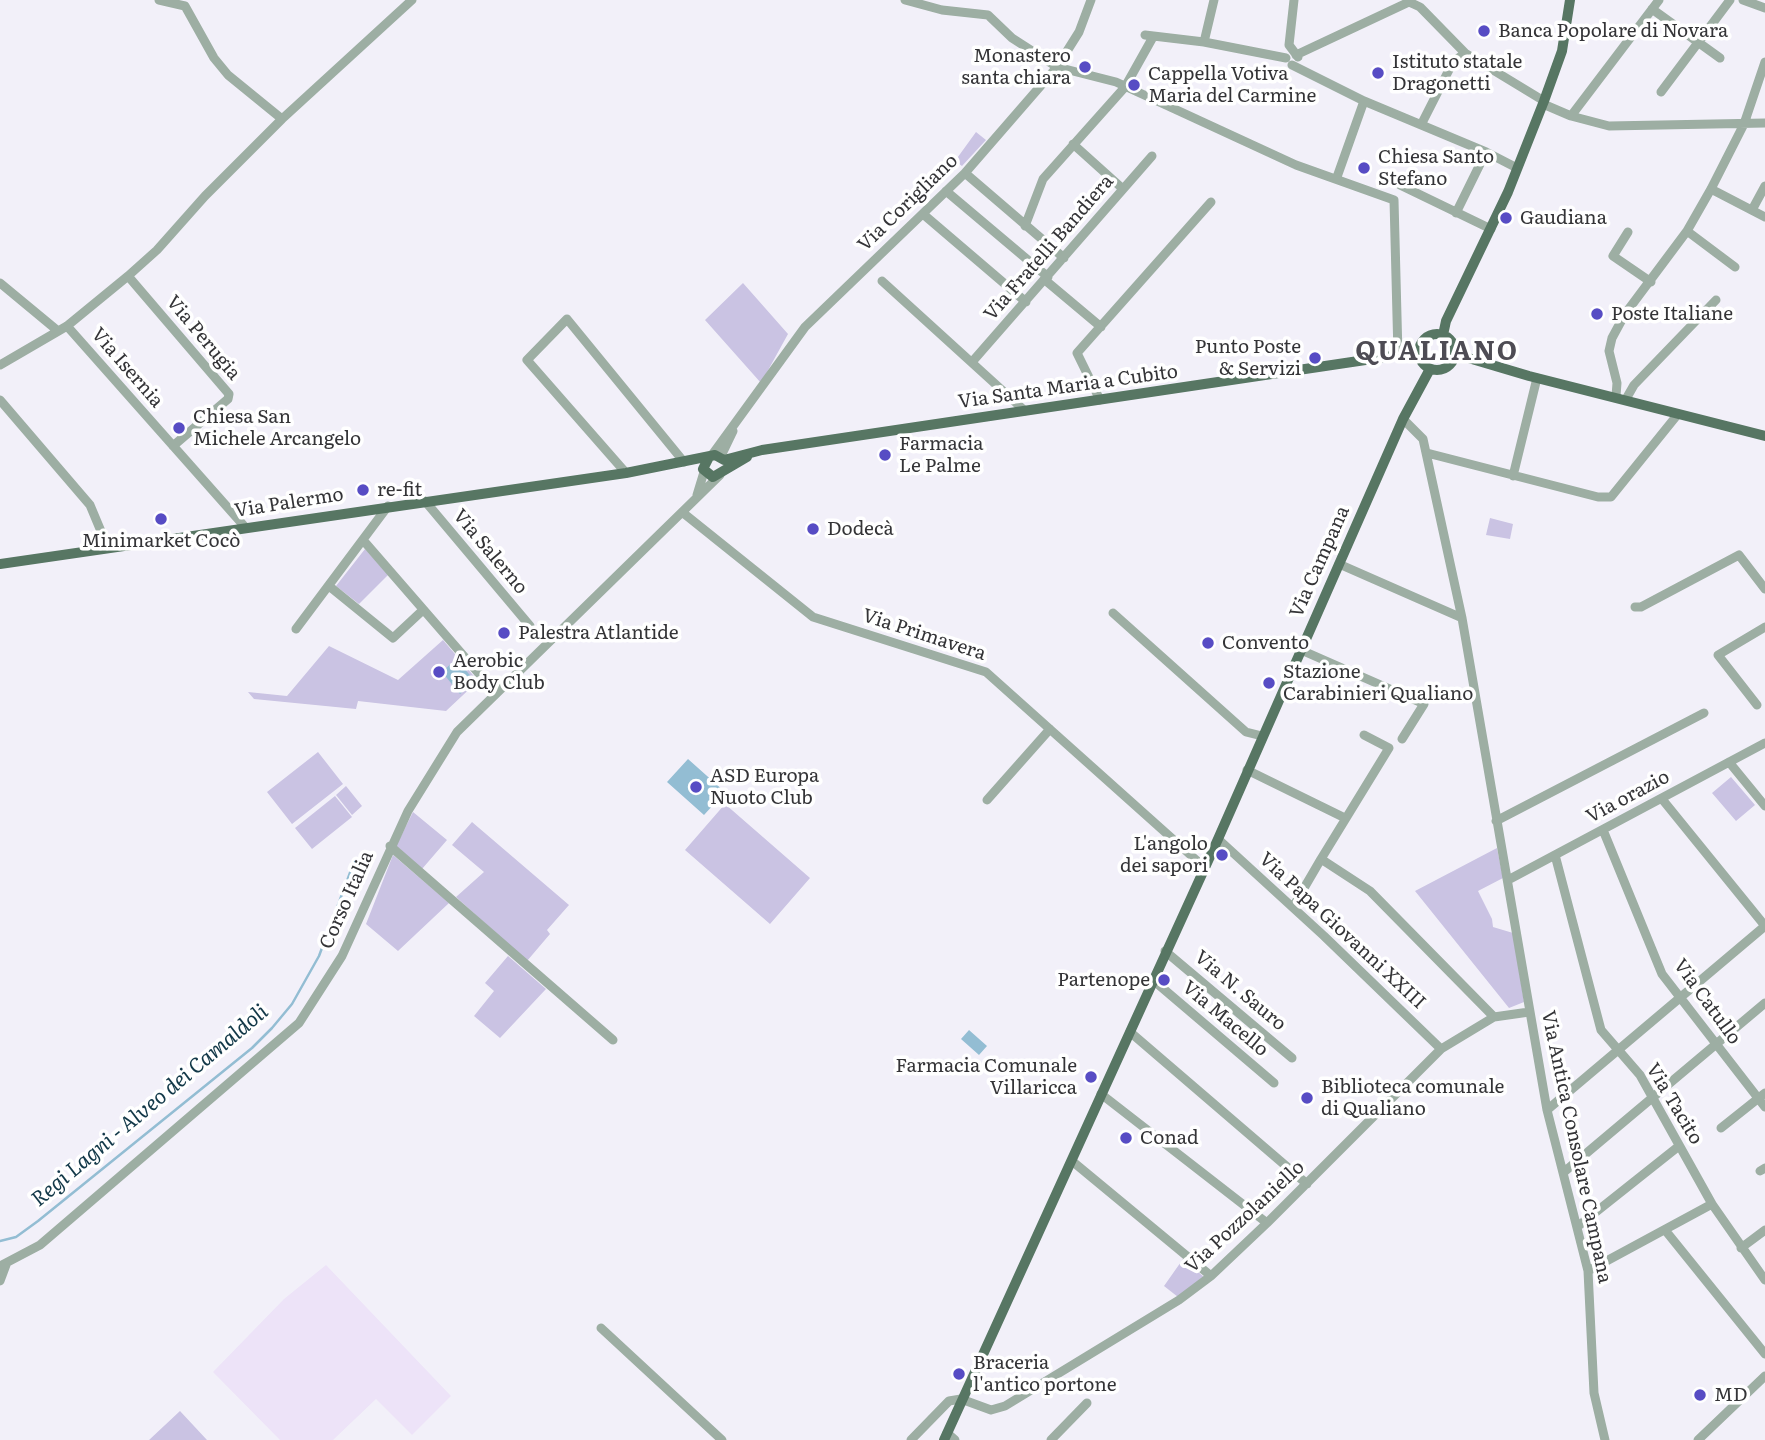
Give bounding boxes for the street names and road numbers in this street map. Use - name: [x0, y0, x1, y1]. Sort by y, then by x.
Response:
- street label: Via Corigliano: [853, 150, 963, 256]
- street label: Via Fratelli Bandiera: [979, 170, 1119, 326]
- street label: Via Perugia: [161, 291, 245, 385]
- street label: Via Isernia: [86, 323, 168, 413]
- street label: Via Santa Maria a Cubito: [957, 360, 1179, 414]
- street label: Via Palermo: [233, 483, 345, 523]
- street label: Via Campana: [1285, 503, 1355, 621]
- street label: Via Salerno: [448, 505, 532, 599]
- street label: Via Primavera: [859, 604, 989, 666]
- street label: Via orazio: [1582, 766, 1674, 828]
- street label: Corso Italia: [315, 848, 379, 952]
- street label: Via Papa Giovanni XXIII: [1254, 848, 1430, 1014]
- street label: Via N. Sauro: [1190, 946, 1290, 1036]
- street label: Via Catullo: [1668, 955, 1746, 1049]
- street label: Via Macello: [1177, 976, 1273, 1062]
- street label: Via Antica Consolare Campana: [1536, 1009, 1616, 1285]
- street label: Via Tacito: [1641, 1059, 1707, 1149]
- street label: Via Pozzolaniello: [1181, 1156, 1309, 1278]

